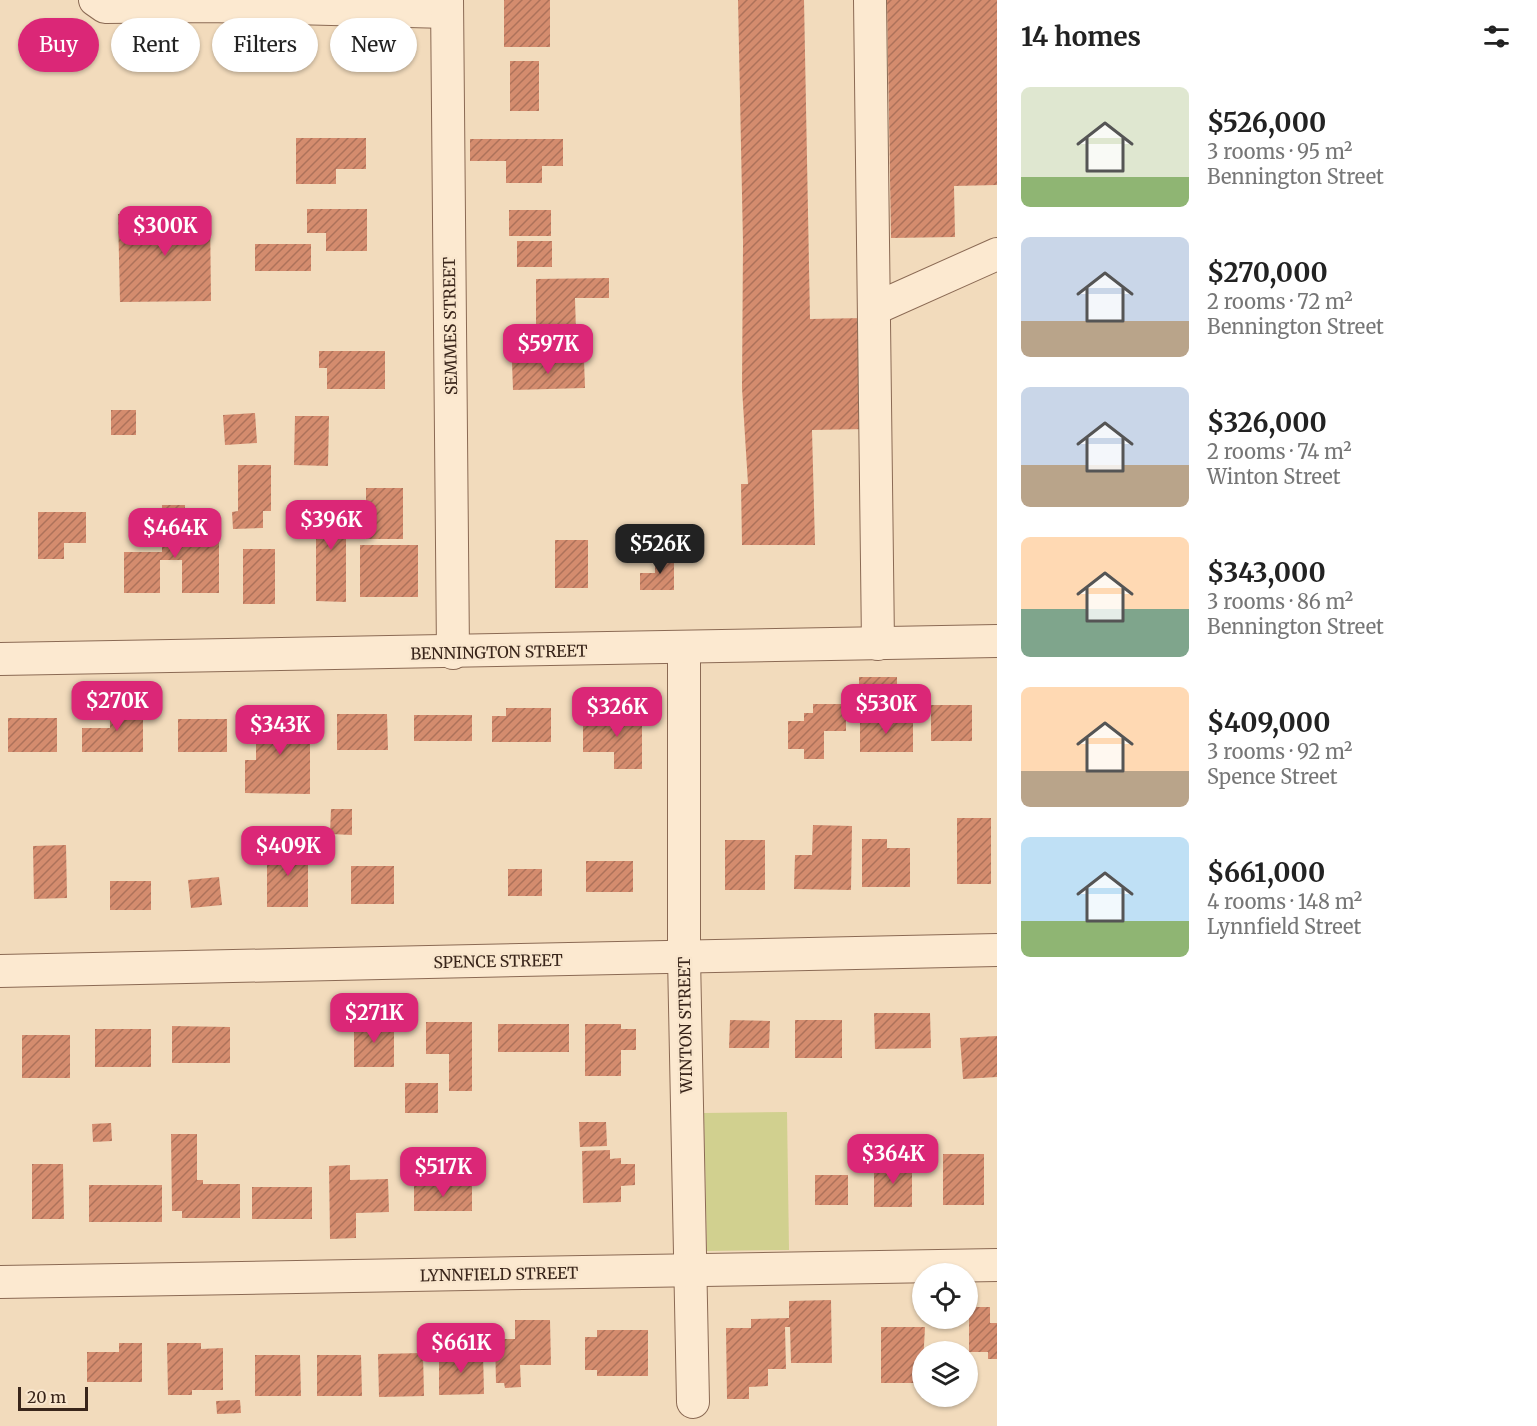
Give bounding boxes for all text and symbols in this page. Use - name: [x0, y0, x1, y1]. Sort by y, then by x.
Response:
- chip: Buy: [18, 18, 99, 72]
- chip: Rent: [111, 18, 200, 72]
- chip: Filters: [212, 18, 318, 72]
- chip: New: [330, 18, 417, 72]
- text: 14 homes: [1021, 20, 1141, 53]
- icon: filters: [1480, 20, 1513, 53]
- text: $526,000: [1207, 106, 1326, 139]
- icon: home: [1069, 111, 1141, 183]
- text: 3 rooms · 95 m²: [1207, 139, 1352, 164]
- text: Bennington Street: [1207, 164, 1384, 189]
- pin: $300K: [123, 206, 207, 257]
- text: $300K: [133, 213, 197, 238]
- text: $270,000: [1207, 256, 1328, 289]
- street label: SEMMES STREET: [439, 257, 461, 395]
- icon: home: [1069, 261, 1141, 333]
- text: 2 rooms · 72 m²: [1207, 289, 1353, 314]
- text: Bennington Street: [1207, 314, 1384, 339]
- pin: $597K: [506, 324, 590, 375]
- text: $597K: [517, 331, 579, 356]
- text: $326,000: [1207, 406, 1327, 439]
- icon: home: [1069, 411, 1141, 483]
- text: 2 rooms · 74 m²: [1207, 439, 1352, 464]
- text: Winton Street: [1207, 464, 1341, 489]
- pin: $396K: [289, 500, 373, 551]
- text: $396K: [300, 507, 362, 532]
- pin: $464K: [133, 508, 217, 559]
- text: $464K: [142, 515, 208, 540]
- pin: $526K: [618, 524, 702, 575]
- text: $526K: [629, 531, 691, 556]
- text: $343,000: [1207, 556, 1326, 589]
- icon: home: [1069, 561, 1141, 633]
- text: 3 rooms · 86 m²: [1207, 589, 1353, 614]
- text: Bennington Street: [1207, 614, 1384, 639]
- street label: BENNINGTON STREET: [410, 640, 588, 664]
- pin: $270K: [75, 681, 159, 732]
- pin: $530K: [844, 684, 928, 735]
- pin: $326K: [575, 687, 659, 738]
- text: $270K: [86, 688, 148, 713]
- text: $530K: [855, 691, 917, 716]
- text: $326K: [586, 694, 648, 719]
- pin: $343K: [238, 705, 322, 756]
- text: $409,000: [1207, 706, 1330, 739]
- icon: home: [1069, 711, 1141, 783]
- text: $343K: [249, 712, 311, 737]
- text: 3 rooms · 92 m²: [1207, 739, 1353, 764]
- text: Spence Street: [1207, 764, 1337, 789]
- pin: $409K: [246, 826, 330, 877]
- text: $409K: [255, 833, 321, 858]
- text: $661,000: [1207, 856, 1325, 889]
- icon: home: [1069, 861, 1141, 933]
- text: 4 rooms · 148 m²: [1207, 889, 1362, 914]
- text: Lynnfield Street: [1207, 914, 1361, 939]
- street label: SPENCE STREET: [433, 950, 563, 972]
- street label: WINTON STREET: [674, 957, 696, 1094]
- pin: $271K: [332, 993, 416, 1044]
- text: $271K: [344, 1000, 404, 1025]
- pin: $364K: [851, 1134, 935, 1185]
- text: $364K: [861, 1141, 925, 1166]
- pin: $517K: [401, 1147, 485, 1198]
- text: $517K: [414, 1154, 472, 1179]
- street label: LYNNFIELD STREET: [420, 1263, 578, 1285]
- map controls: [912, 1263, 978, 1407]
- button: locate: [912, 1263, 978, 1329]
- pin: $661K: [419, 1323, 503, 1374]
- text: $661K: [431, 1330, 491, 1355]
- button: layers: [912, 1341, 978, 1407]
- scale bar: [18, 1384, 88, 1412]
- text: 20 m: [27, 1387, 66, 1407]

